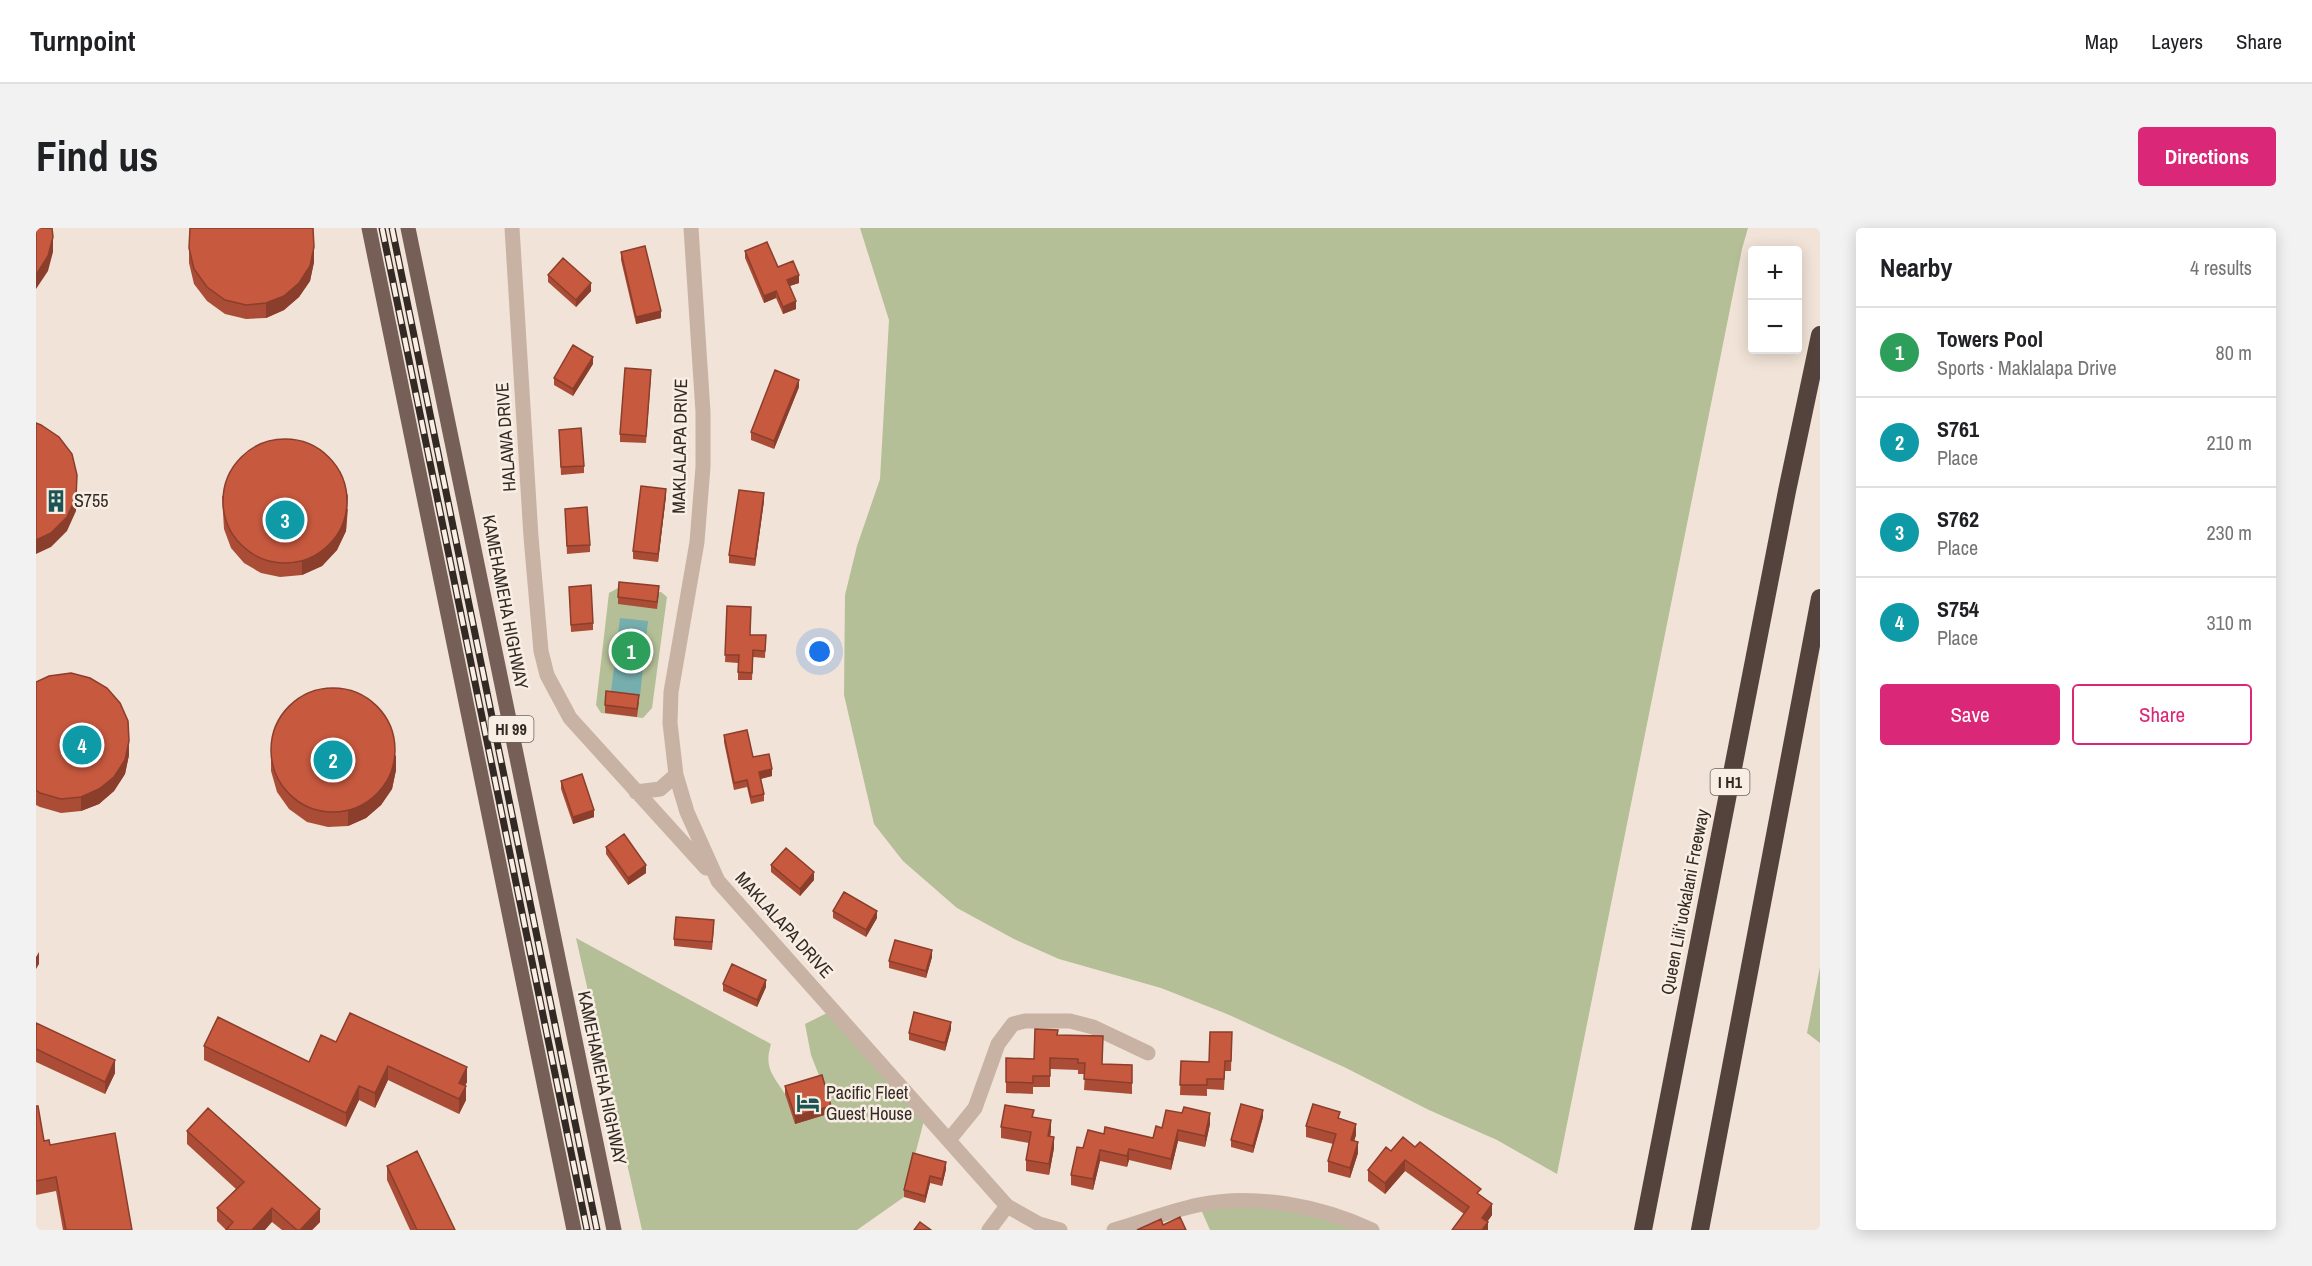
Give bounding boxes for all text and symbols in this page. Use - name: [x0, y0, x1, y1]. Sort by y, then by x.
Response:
- text: Turnpoint: [30, 22, 135, 60]
- text: Map: [2085, 27, 2118, 56]
- text: Layers: [2151, 27, 2203, 56]
- text: Share: [2236, 27, 2282, 56]
- button: Directions: [2138, 127, 2276, 186]
- text: Find us: [36, 128, 158, 184]
- map controls: [1748, 246, 1802, 354]
- button: +: [1748, 246, 1802, 300]
- text: Nearby: [1880, 250, 1952, 285]
- text: 4 results: [2190, 254, 2252, 281]
- button: −: [1748, 300, 1802, 354]
- text: Towers Pool: [1937, 324, 2043, 354]
- text: 1: [1895, 339, 1904, 366]
- text: 80 m: [2216, 339, 2252, 366]
- text: Sports · Maklalapa Drive: [1937, 354, 2117, 381]
- street label: MAKLALAPA DRIVE: [666, 378, 693, 514]
- street label: HALAWA DRIVE: [489, 381, 522, 493]
- text: S761: [1937, 414, 1979, 444]
- text: 2: [1895, 429, 1904, 456]
- text: 210 m: [2206, 429, 2252, 456]
- text: Place: [1937, 444, 1978, 471]
- building icon: S755: [43, 488, 69, 514]
- place label: S755: [74, 488, 108, 513]
- pin: 3: [266, 498, 304, 542]
- text: S762: [1937, 504, 1979, 534]
- street label: KAMEHAMEHA HIGHWAY: [476, 513, 535, 691]
- text: 3: [1895, 519, 1904, 546]
- text: 230 m: [2206, 519, 2252, 546]
- text: Place: [1937, 534, 1978, 561]
- text: S754: [1937, 594, 1979, 624]
- text: 4: [1895, 609, 1904, 636]
- text: 310 m: [2206, 609, 2252, 636]
- text: Place: [1937, 624, 1978, 651]
- pin: 1: [612, 628, 650, 674]
- your location: [805, 637, 834, 666]
- button: Save: [1880, 684, 2060, 745]
- button: Share: [2072, 684, 2252, 745]
- road number: HI 99: [488, 716, 534, 742]
- pin: 4: [62, 722, 102, 768]
- pin: 2: [314, 738, 352, 782]
- road number: I H1: [1710, 769, 1750, 795]
- street label: Queen Liliʻuokalani Freeway: [1654, 806, 1715, 997]
- street label: MAKLALAPA DRIVE: [730, 866, 839, 983]
- street label: KAMEHAMEHA HIGHWAY: [572, 989, 633, 1167]
- place label: Pacific Fleet Guest House: [826, 1080, 912, 1126]
- hotel icon: Pacific Fleet Guest House: [795, 1090, 821, 1116]

